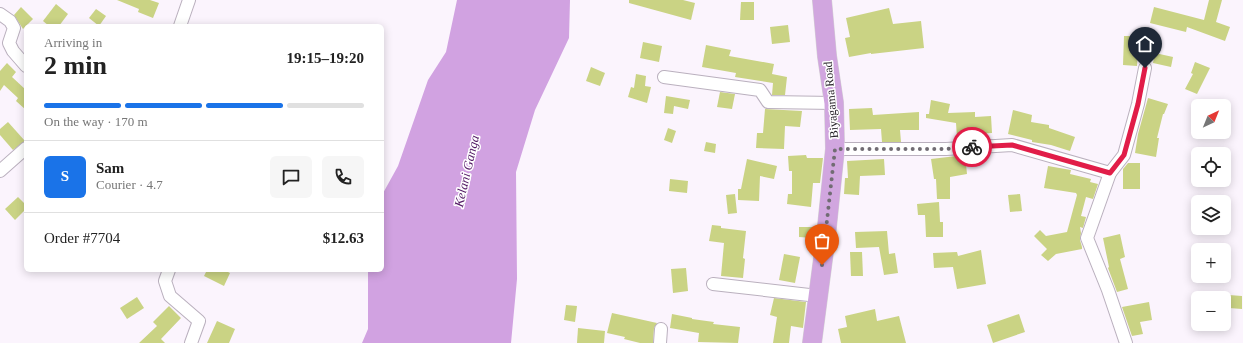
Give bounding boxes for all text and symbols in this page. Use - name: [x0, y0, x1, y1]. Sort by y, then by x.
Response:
- pin: [1128, 27, 1162, 68]
- icon: home: [1134, 33, 1156, 55]
- text: Arriving in: [44, 35, 102, 50]
- text: 19:15–19:20: [287, 50, 364, 66]
- text: 2 min: [44, 51, 107, 80]
- street label: Biyagama Road: [821, 61, 841, 139]
- north arrow: [1191, 99, 1231, 139]
- map controls: [1191, 99, 1231, 331]
- text: On the way · 170 m: [44, 114, 148, 129]
- courier: [952, 127, 992, 167]
- water label: Kelani Ganga: [451, 133, 482, 209]
- icon: bike: [961, 136, 983, 158]
- button: locate: [1191, 147, 1231, 187]
- button: chat: [270, 156, 312, 198]
- button: phone: [322, 156, 364, 198]
- text: Sam: [96, 160, 124, 176]
- text: S: [61, 168, 69, 184]
- text: Courier · 4.7: [96, 177, 163, 192]
- button: layers: [1191, 195, 1231, 235]
- pin: [805, 224, 839, 265]
- text: Order #7704: [44, 230, 120, 246]
- text: $12.63: [323, 230, 364, 246]
- icon: bag: [811, 230, 833, 252]
- button: +: [1191, 243, 1231, 283]
- button: −: [1191, 291, 1231, 331]

